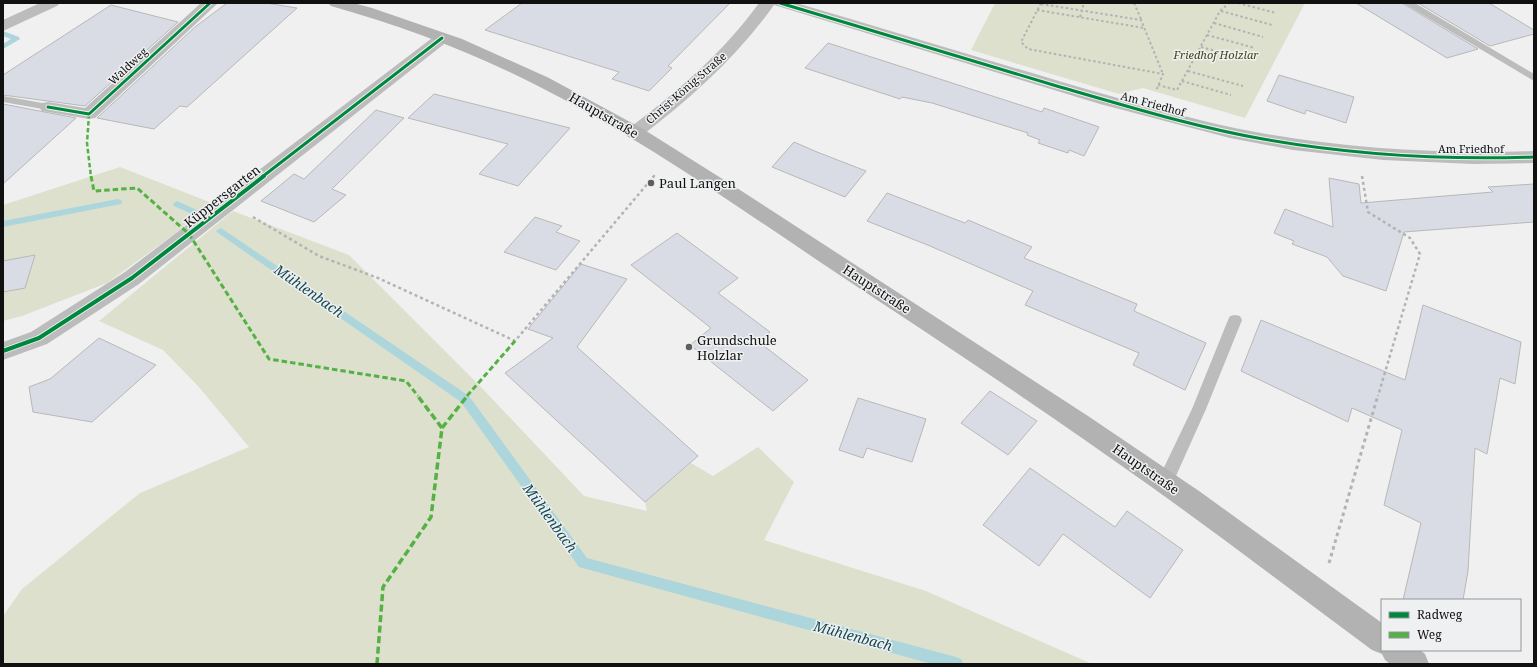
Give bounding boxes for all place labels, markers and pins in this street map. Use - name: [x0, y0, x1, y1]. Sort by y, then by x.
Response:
- place label: Paul Langen: [659, 174, 737, 192]
- marker: Paul Langen: [646, 178, 656, 188]
- place label: Grundschule Holzlar: [697, 331, 777, 364]
- marker: Grundschule Holzlar: [684, 342, 694, 352]

